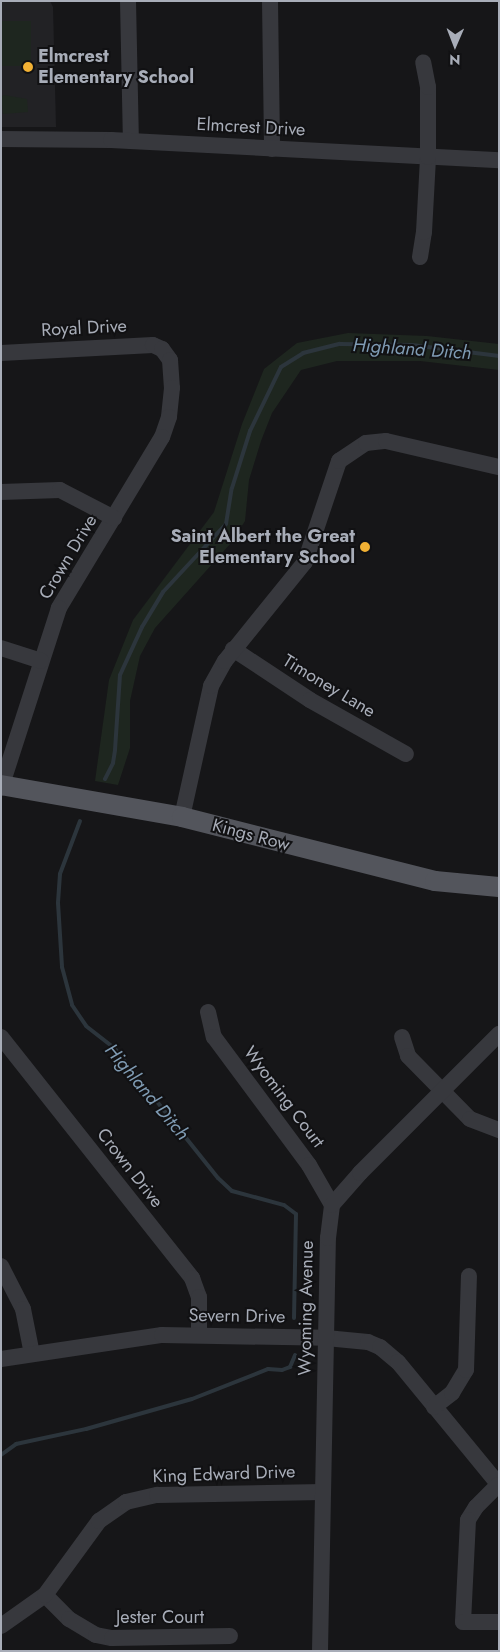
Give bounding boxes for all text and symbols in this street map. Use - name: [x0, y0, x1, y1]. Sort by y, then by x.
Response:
- north arrow: [430, 20, 480, 70]
- place label: Elmcrest Elementary School: [38, 46, 194, 88]
- text: N: [449, 50, 460, 70]
- marker: Elmcrest Elementary School: [22, 61, 34, 73]
- street label: Elmcrest Drive: [196, 113, 306, 141]
- street label: Royal Drive: [41, 315, 127, 341]
- water label: Highland Ditch: [352, 333, 472, 365]
- street label: Crown Drive: [34, 511, 102, 603]
- place label: Saint Albert the Great Elementary School: [170, 526, 355, 568]
- marker: Saint Albert the Great Elementary School: [359, 541, 371, 553]
- street label: Timoney Lane: [279, 650, 379, 722]
- street label: Kings Row: [210, 814, 292, 856]
- water label: Highland Ditch: [100, 1039, 194, 1145]
- street label: Wyoming Court: [239, 1042, 329, 1152]
- street label: Crown Drive: [92, 1124, 168, 1212]
- street label: Wyoming Avenue: [294, 1240, 318, 1376]
- street label: Severn Drive: [188, 1304, 286, 1328]
- street label: King Edward Drive: [152, 1461, 296, 1487]
- street label: Jester Court: [116, 1606, 204, 1628]

